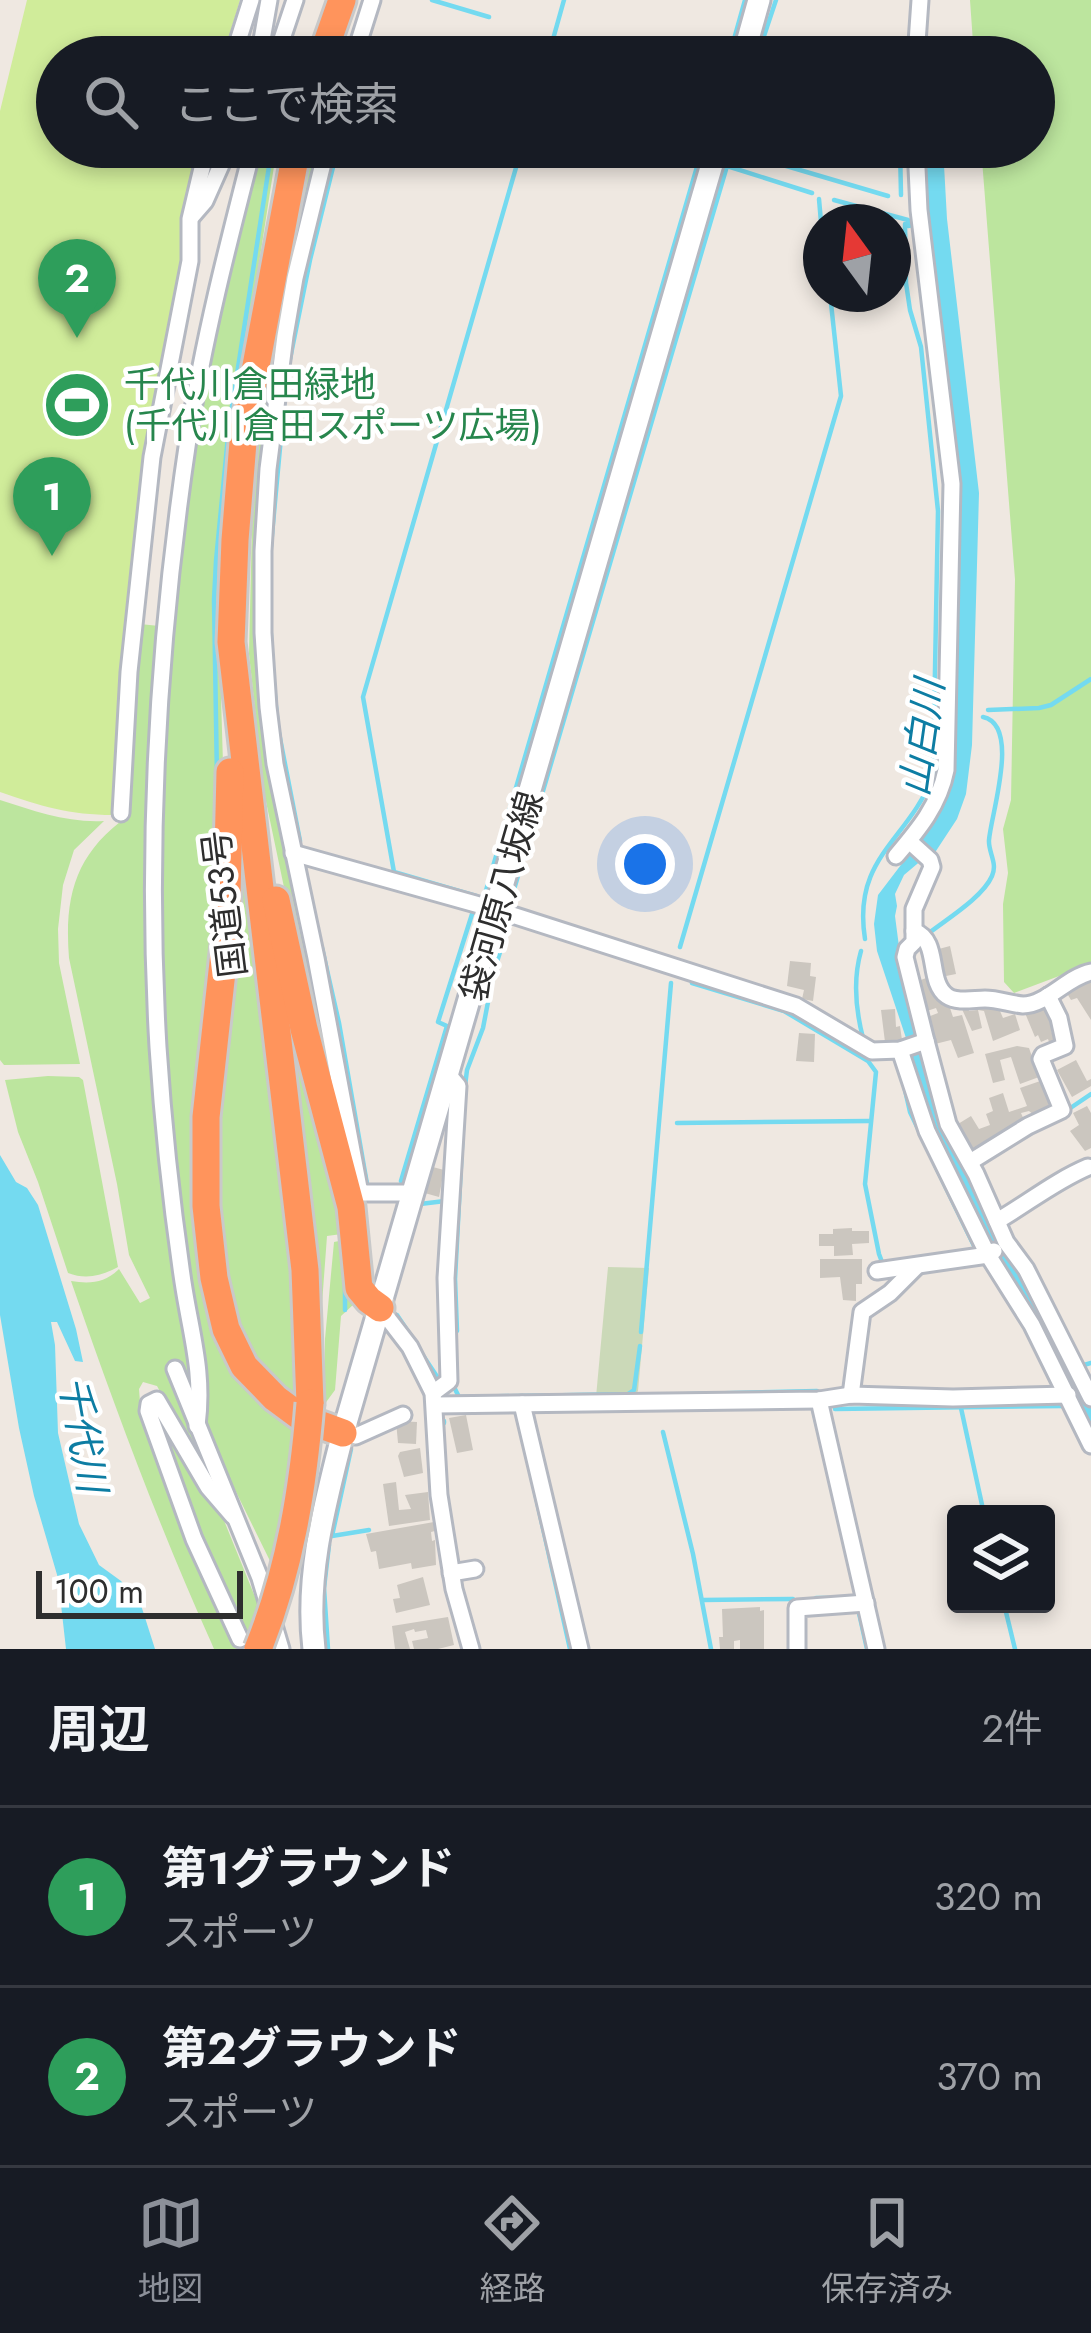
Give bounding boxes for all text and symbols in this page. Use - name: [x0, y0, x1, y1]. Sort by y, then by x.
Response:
- search box: [36, 36, 1055, 168]
- icon: search: [78, 69, 144, 135]
- text: ここで検索: [174, 72, 399, 137]
- north arrow: [803, 204, 911, 312]
- pin: 2: [38, 239, 116, 338]
- place label: 千代川倉田緑地 (千代川倉田スポーツ広場): [124, 358, 542, 451]
- sports icon: 千代川倉田緑地 (千代川倉田スポーツ広場): [42, 370, 112, 440]
- pin: 1: [13, 457, 91, 556]
- water label: 山白川: [886, 672, 959, 800]
- street label: 袋河原八坂線: [446, 785, 556, 1007]
- street label: 国道53号: [189, 827, 259, 981]
- your location: [615, 834, 675, 894]
- water label: 千代川: [45, 1371, 122, 1500]
- map controls: [947, 1505, 1055, 1613]
- button: layers: [947, 1505, 1055, 1613]
- scale bar: [36, 1565, 243, 1618]
- text: 100 m: [54, 1568, 144, 1615]
- text: 周辺: [48, 1692, 150, 1766]
- text: 2件: [982, 1700, 1043, 1757]
- text: 第1グラウンド: [162, 1836, 455, 1901]
- text: 1: [77, 1868, 97, 1925]
- text: 320 m: [934, 1868, 1043, 1925]
- text: スポーツ: [162, 1904, 317, 1961]
- text: 第2グラウンド: [162, 2016, 462, 2081]
- text: 2: [74, 2048, 100, 2105]
- text: 370 m: [936, 2048, 1043, 2105]
- text: スポーツ: [162, 2084, 317, 2141]
- tab: 地図: [138, 2190, 204, 2312]
- tab: 経路: [479, 2190, 545, 2312]
- tab: 保存済み: [821, 2190, 953, 2312]

